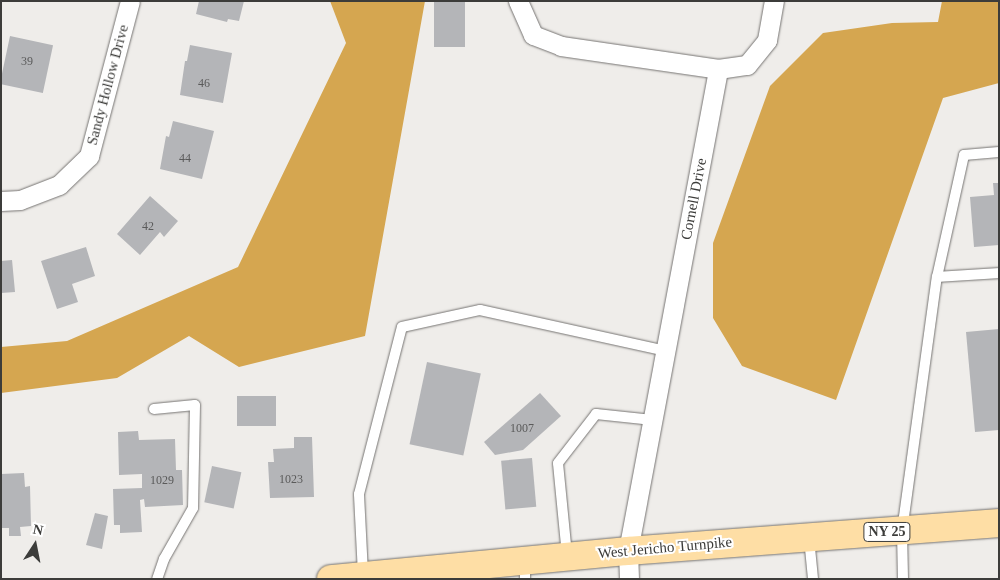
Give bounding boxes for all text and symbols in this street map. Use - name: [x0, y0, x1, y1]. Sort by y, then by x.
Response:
- street label: Sandy Hollow Drive: [83, 23, 133, 147]
- house number: 39: [21, 55, 33, 69]
- house number: 46: [198, 77, 210, 91]
- house number: 44: [179, 152, 191, 166]
- street label: Cornell Drive: [677, 157, 711, 241]
- house number: 42: [142, 220, 154, 234]
- house number: 1007: [510, 422, 534, 436]
- house number: 1023: [279, 473, 303, 487]
- house number: 1029: [150, 474, 174, 488]
- north arrow: [10, 520, 60, 570]
- road number: NY 25: [862, 520, 912, 544]
- text: N: [32, 521, 44, 538]
- street label: West Jericho Turnpike: [597, 533, 733, 563]

